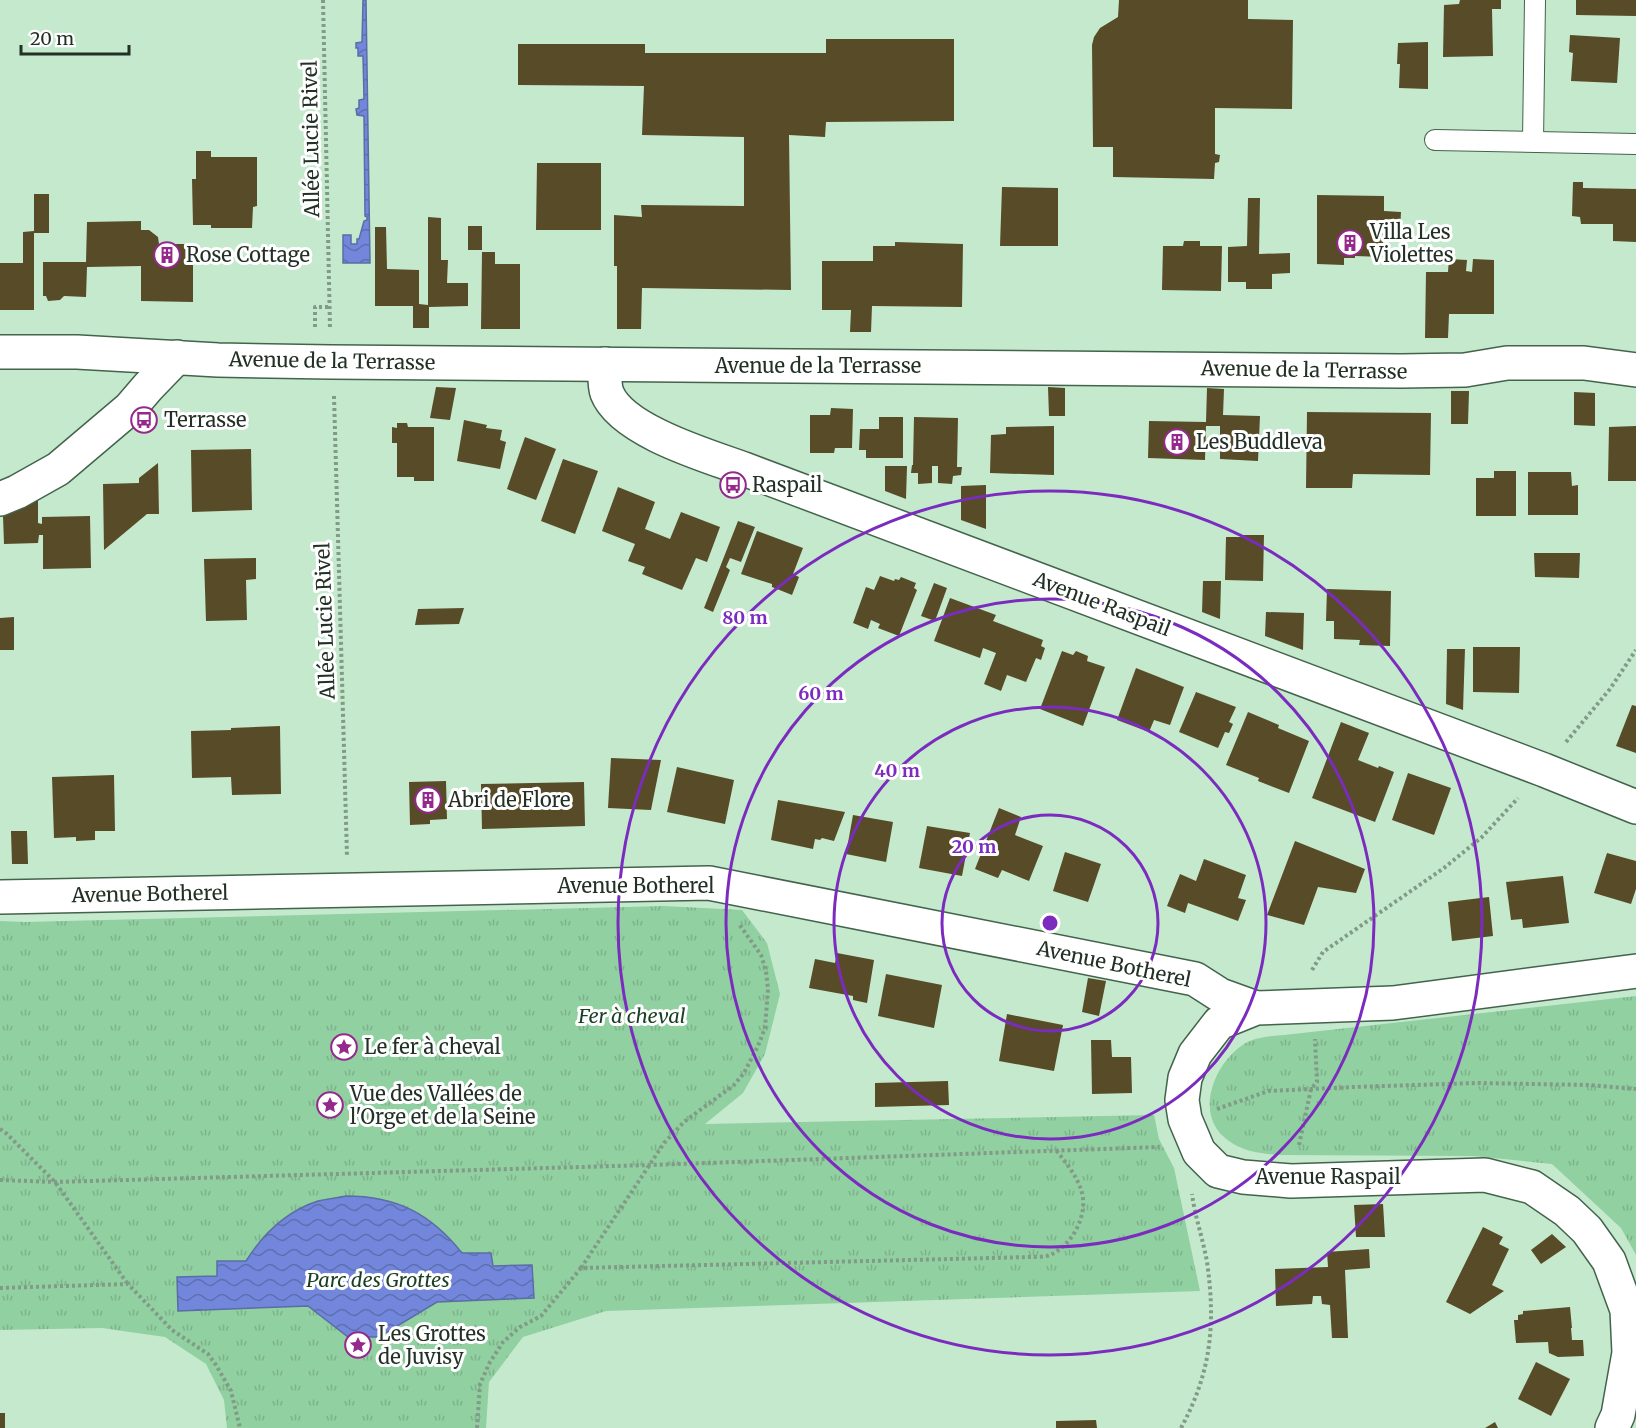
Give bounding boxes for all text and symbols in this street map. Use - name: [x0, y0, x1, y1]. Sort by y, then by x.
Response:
- scale bar: [21, 18, 129, 56]
- text: 20 m: [30, 27, 74, 50]
- street label: Allée Lucie Rivel: [297, 60, 324, 219]
- place label: Villa Les Violettes: [1369, 219, 1453, 267]
- building icon: Villa Les Violettes: [1335, 228, 1365, 258]
- building icon: Rose Cottage: [152, 240, 182, 270]
- place label: Rose Cottage: [186, 242, 310, 267]
- street label: Avenue de la Terrasse: [228, 346, 435, 375]
- street label: Avenue de la Terrasse: [714, 353, 921, 378]
- street label: Avenue de la Terrasse: [1200, 355, 1407, 384]
- bus stop icon: Terrasse: [129, 405, 159, 435]
- place label: Terrasse: [164, 407, 246, 432]
- building icon: Les Buddleva: [1162, 427, 1192, 457]
- place label: Les Buddleva: [1196, 429, 1323, 454]
- bus stop icon: Raspail: [718, 470, 748, 500]
- place label: Raspail: [752, 472, 822, 497]
- street label: Allée Lucie Rivel: [309, 542, 340, 701]
- street label: Avenue Raspail: [1029, 565, 1175, 641]
- text: 80 m: [722, 606, 768, 629]
- text: 60 m: [798, 682, 844, 705]
- text: 40 m: [874, 759, 920, 782]
- building icon: Abri de Flore: [413, 785, 443, 815]
- place label: Abri de Flore: [447, 787, 570, 812]
- text: 20 m: [952, 835, 996, 858]
- street label: Avenue Botherel: [557, 873, 714, 898]
- street label: Avenue Botherel: [70, 880, 229, 907]
- centre of rings: [1040, 913, 1060, 933]
- street label: Avenue Botherel: [1034, 935, 1193, 992]
- park label: Fer à cheval: [577, 1003, 686, 1028]
- place icon: Le fer à cheval: [329, 1032, 359, 1062]
- place label: Le fer à cheval: [364, 1034, 501, 1059]
- place label: Vue des Vallées de l'Orge et de la Seine: [349, 1081, 535, 1129]
- place icon: Vue des Vallées de l'Orge et de la Seine: [315, 1090, 345, 1120]
- street label: Avenue Raspail: [1254, 1164, 1401, 1189]
- park label: Parc des Grottes: [306, 1267, 450, 1292]
- place label: Les Grottes de Juvisy: [378, 1321, 486, 1369]
- place icon: Les Grottes de Juvisy: [343, 1330, 373, 1360]

